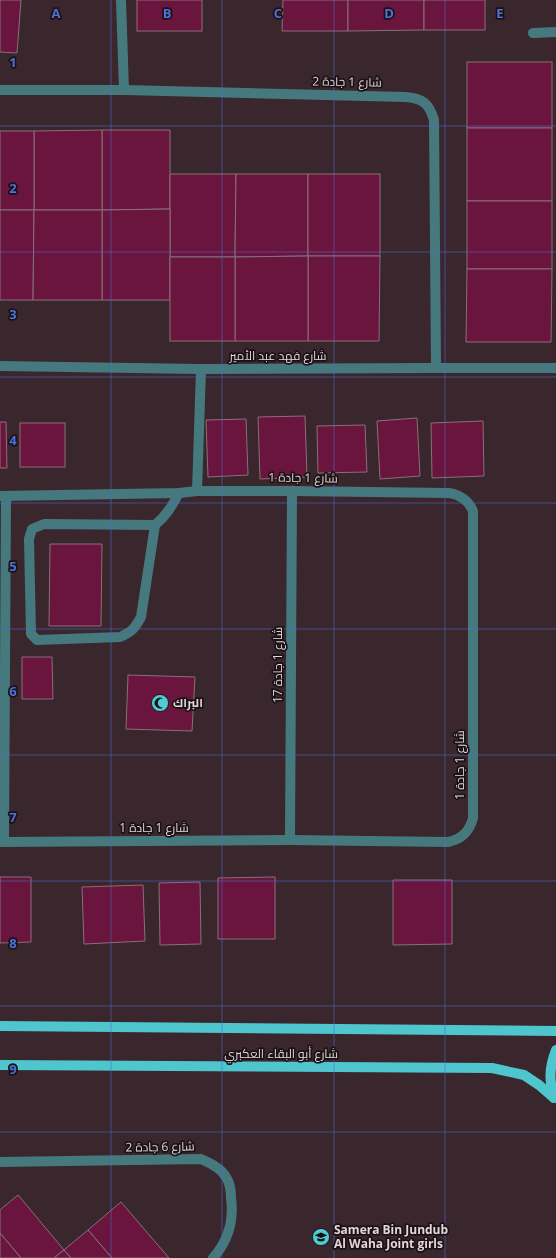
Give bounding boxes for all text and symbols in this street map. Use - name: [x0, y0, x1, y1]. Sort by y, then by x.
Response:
- text: A: [52, 4, 61, 22]
- text: B: [163, 4, 172, 22]
- text: C: [274, 4, 282, 22]
- text: D: [384, 4, 394, 22]
- text: E: [496, 4, 504, 22]
- text: 1: [9, 53, 17, 71]
- street label: شارع 1 جادة 2: [312, 72, 382, 91]
- text: 2: [9, 179, 17, 197]
- text: 3: [9, 305, 17, 323]
- street label: شارع فهد عبد الأمير: [228, 347, 327, 364]
- text: 4: [9, 431, 17, 449]
- street label: شارع 1 جادة 1: [268, 468, 338, 487]
- text: 5: [9, 557, 17, 575]
- street label: شارع 1 جادة 17: [269, 627, 286, 703]
- text: 6: [9, 682, 17, 700]
- mosque icon: البراك: [150, 693, 170, 713]
- place label: البراك: [173, 694, 203, 711]
- street label: شارع 1 جادة 1: [451, 730, 468, 800]
- text: 7: [9, 808, 17, 826]
- street label: شارع 1 جادة 1: [119, 819, 189, 836]
- text: 8: [9, 934, 17, 952]
- street label: شارع أبو البقاء العكبري: [224, 1045, 338, 1064]
- text: 9: [9, 1060, 17, 1078]
- street label: شارع 6 جادة 2: [125, 1137, 195, 1156]
- place label: Samera Bin Jundub Al Waha Joint girls: [334, 1221, 449, 1252]
- school or university icon: Samera Bin Jundub Al Waha Joint girls: [311, 1227, 331, 1247]

